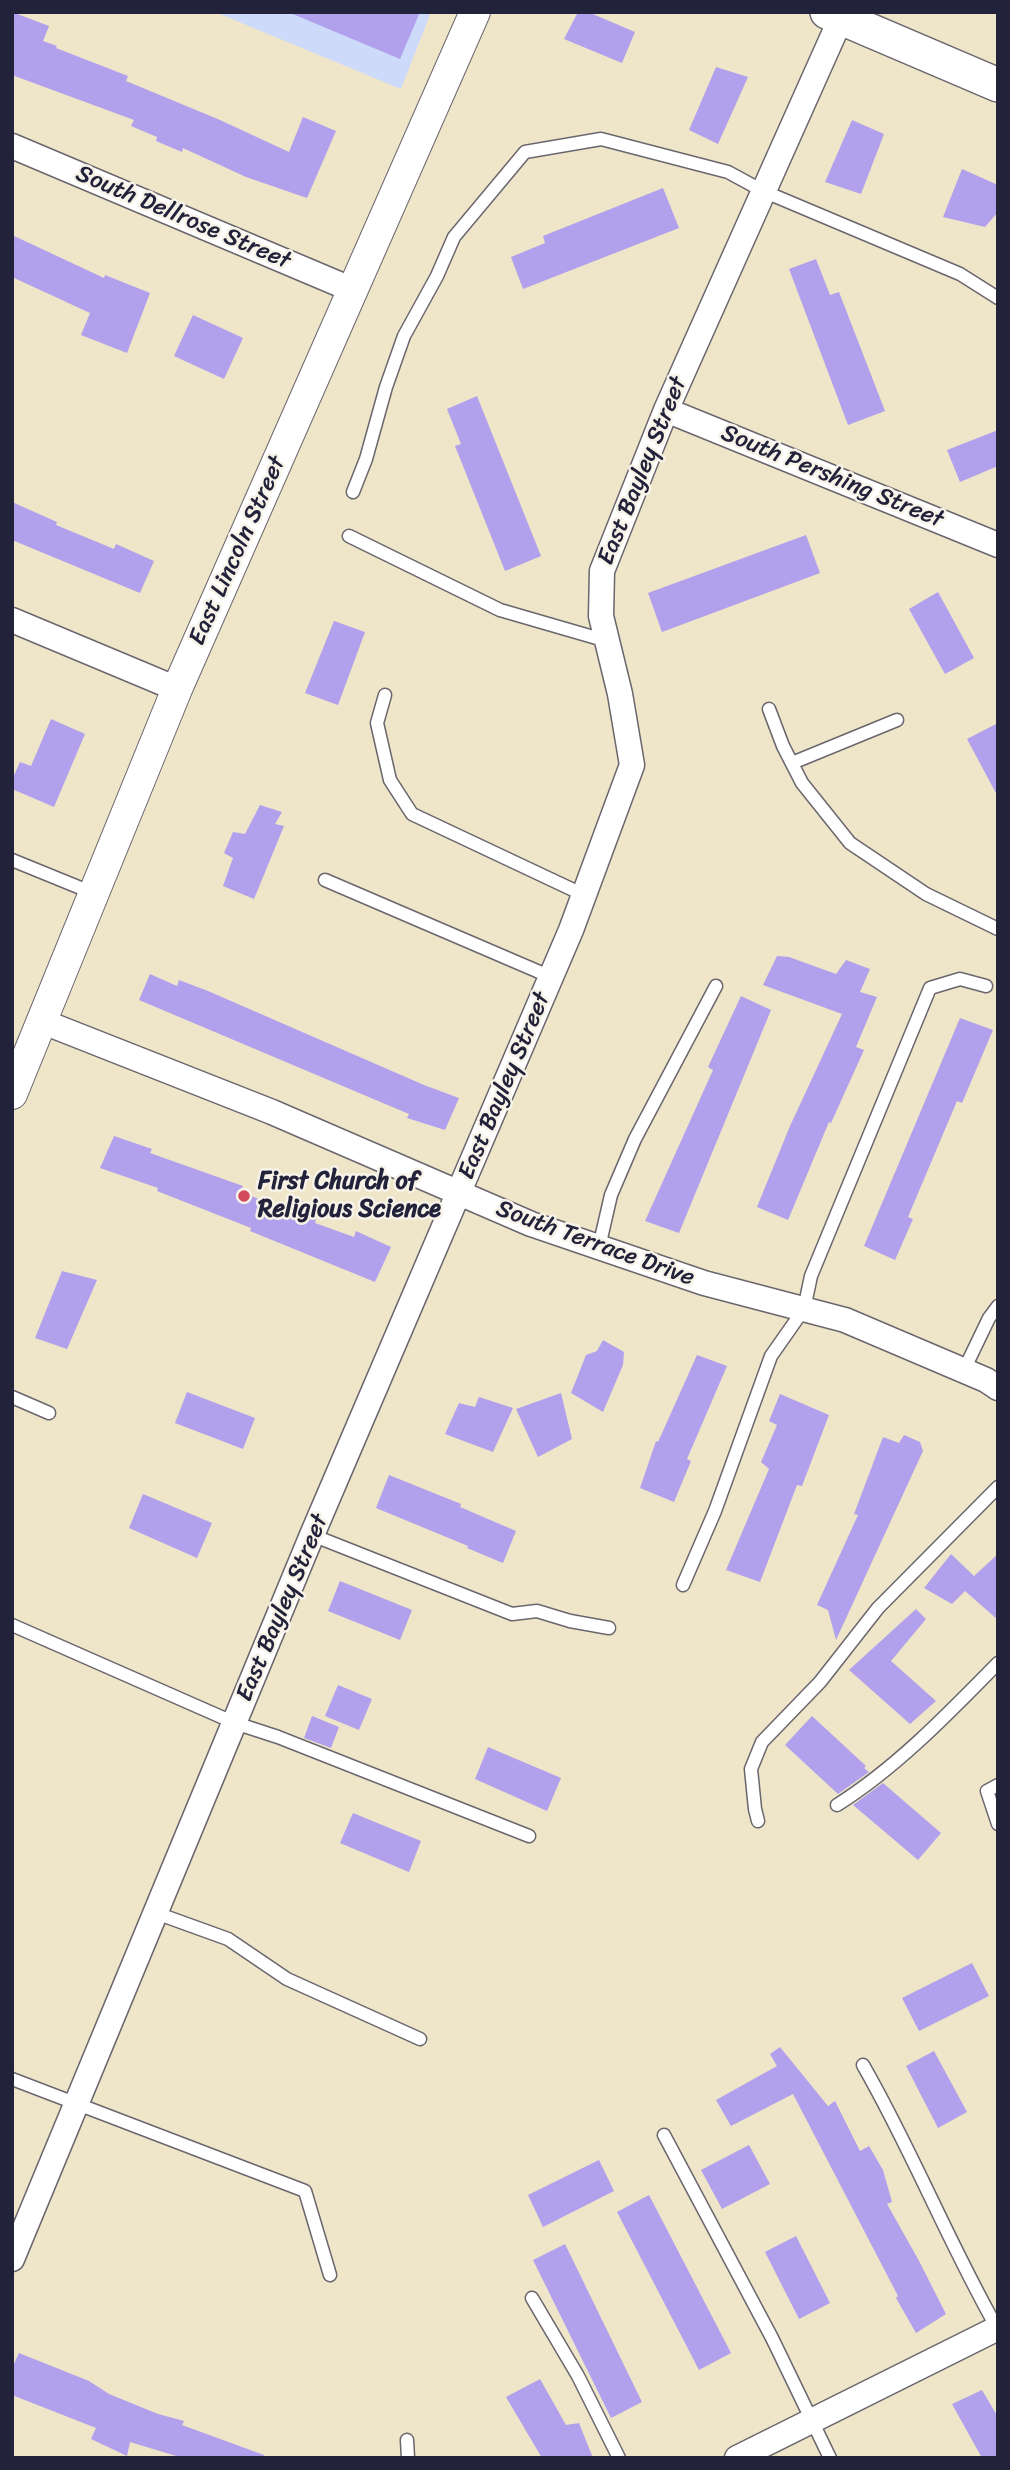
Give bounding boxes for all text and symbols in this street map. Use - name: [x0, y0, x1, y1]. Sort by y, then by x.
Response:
- street label: South Dellrose Street: [71, 160, 295, 276]
- street label: East Bayley Street: [592, 373, 694, 569]
- street label: South Pershing Street: [717, 419, 947, 535]
- street label: East Lincoln Street: [183, 452, 293, 650]
- street label: East Bayley Street: [453, 988, 557, 1184]
- place label: First Church of Religious Science: [258, 1168, 441, 1224]
- marker: First Church of Religious Science: [236, 1188, 252, 1204]
- street label: South Terrace Drive: [492, 1195, 698, 1293]
- street label: East Bayley Street: [231, 1510, 335, 1706]

